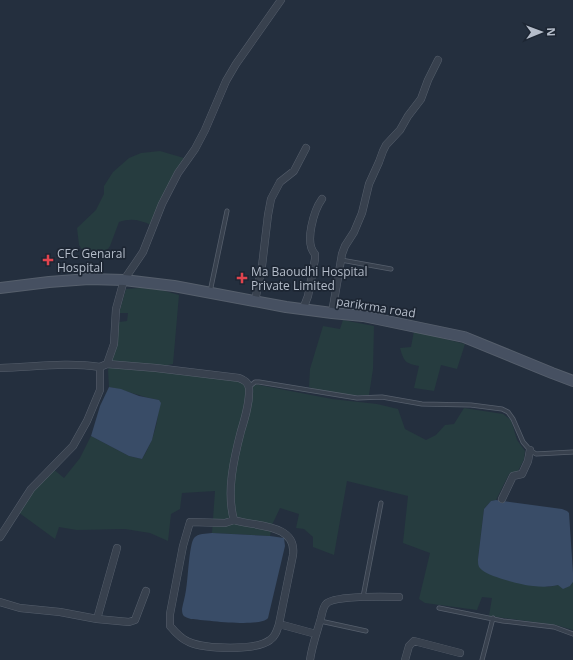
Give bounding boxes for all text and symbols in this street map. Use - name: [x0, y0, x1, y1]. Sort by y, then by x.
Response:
- north arrow: [521, 12, 561, 52]
- text: N: [544, 27, 559, 36]
- place label: CFC Genaral Hospital: [57, 245, 126, 276]
- marker: CFC Genaral Hospital: [42, 254, 54, 266]
- place label: Ma Baoudhi Hospital Private Limited: [251, 263, 368, 294]
- marker: Ma Baoudhi Hospital Private Limited: [236, 272, 248, 284]
- street label: parikrma road: [335, 292, 417, 322]

